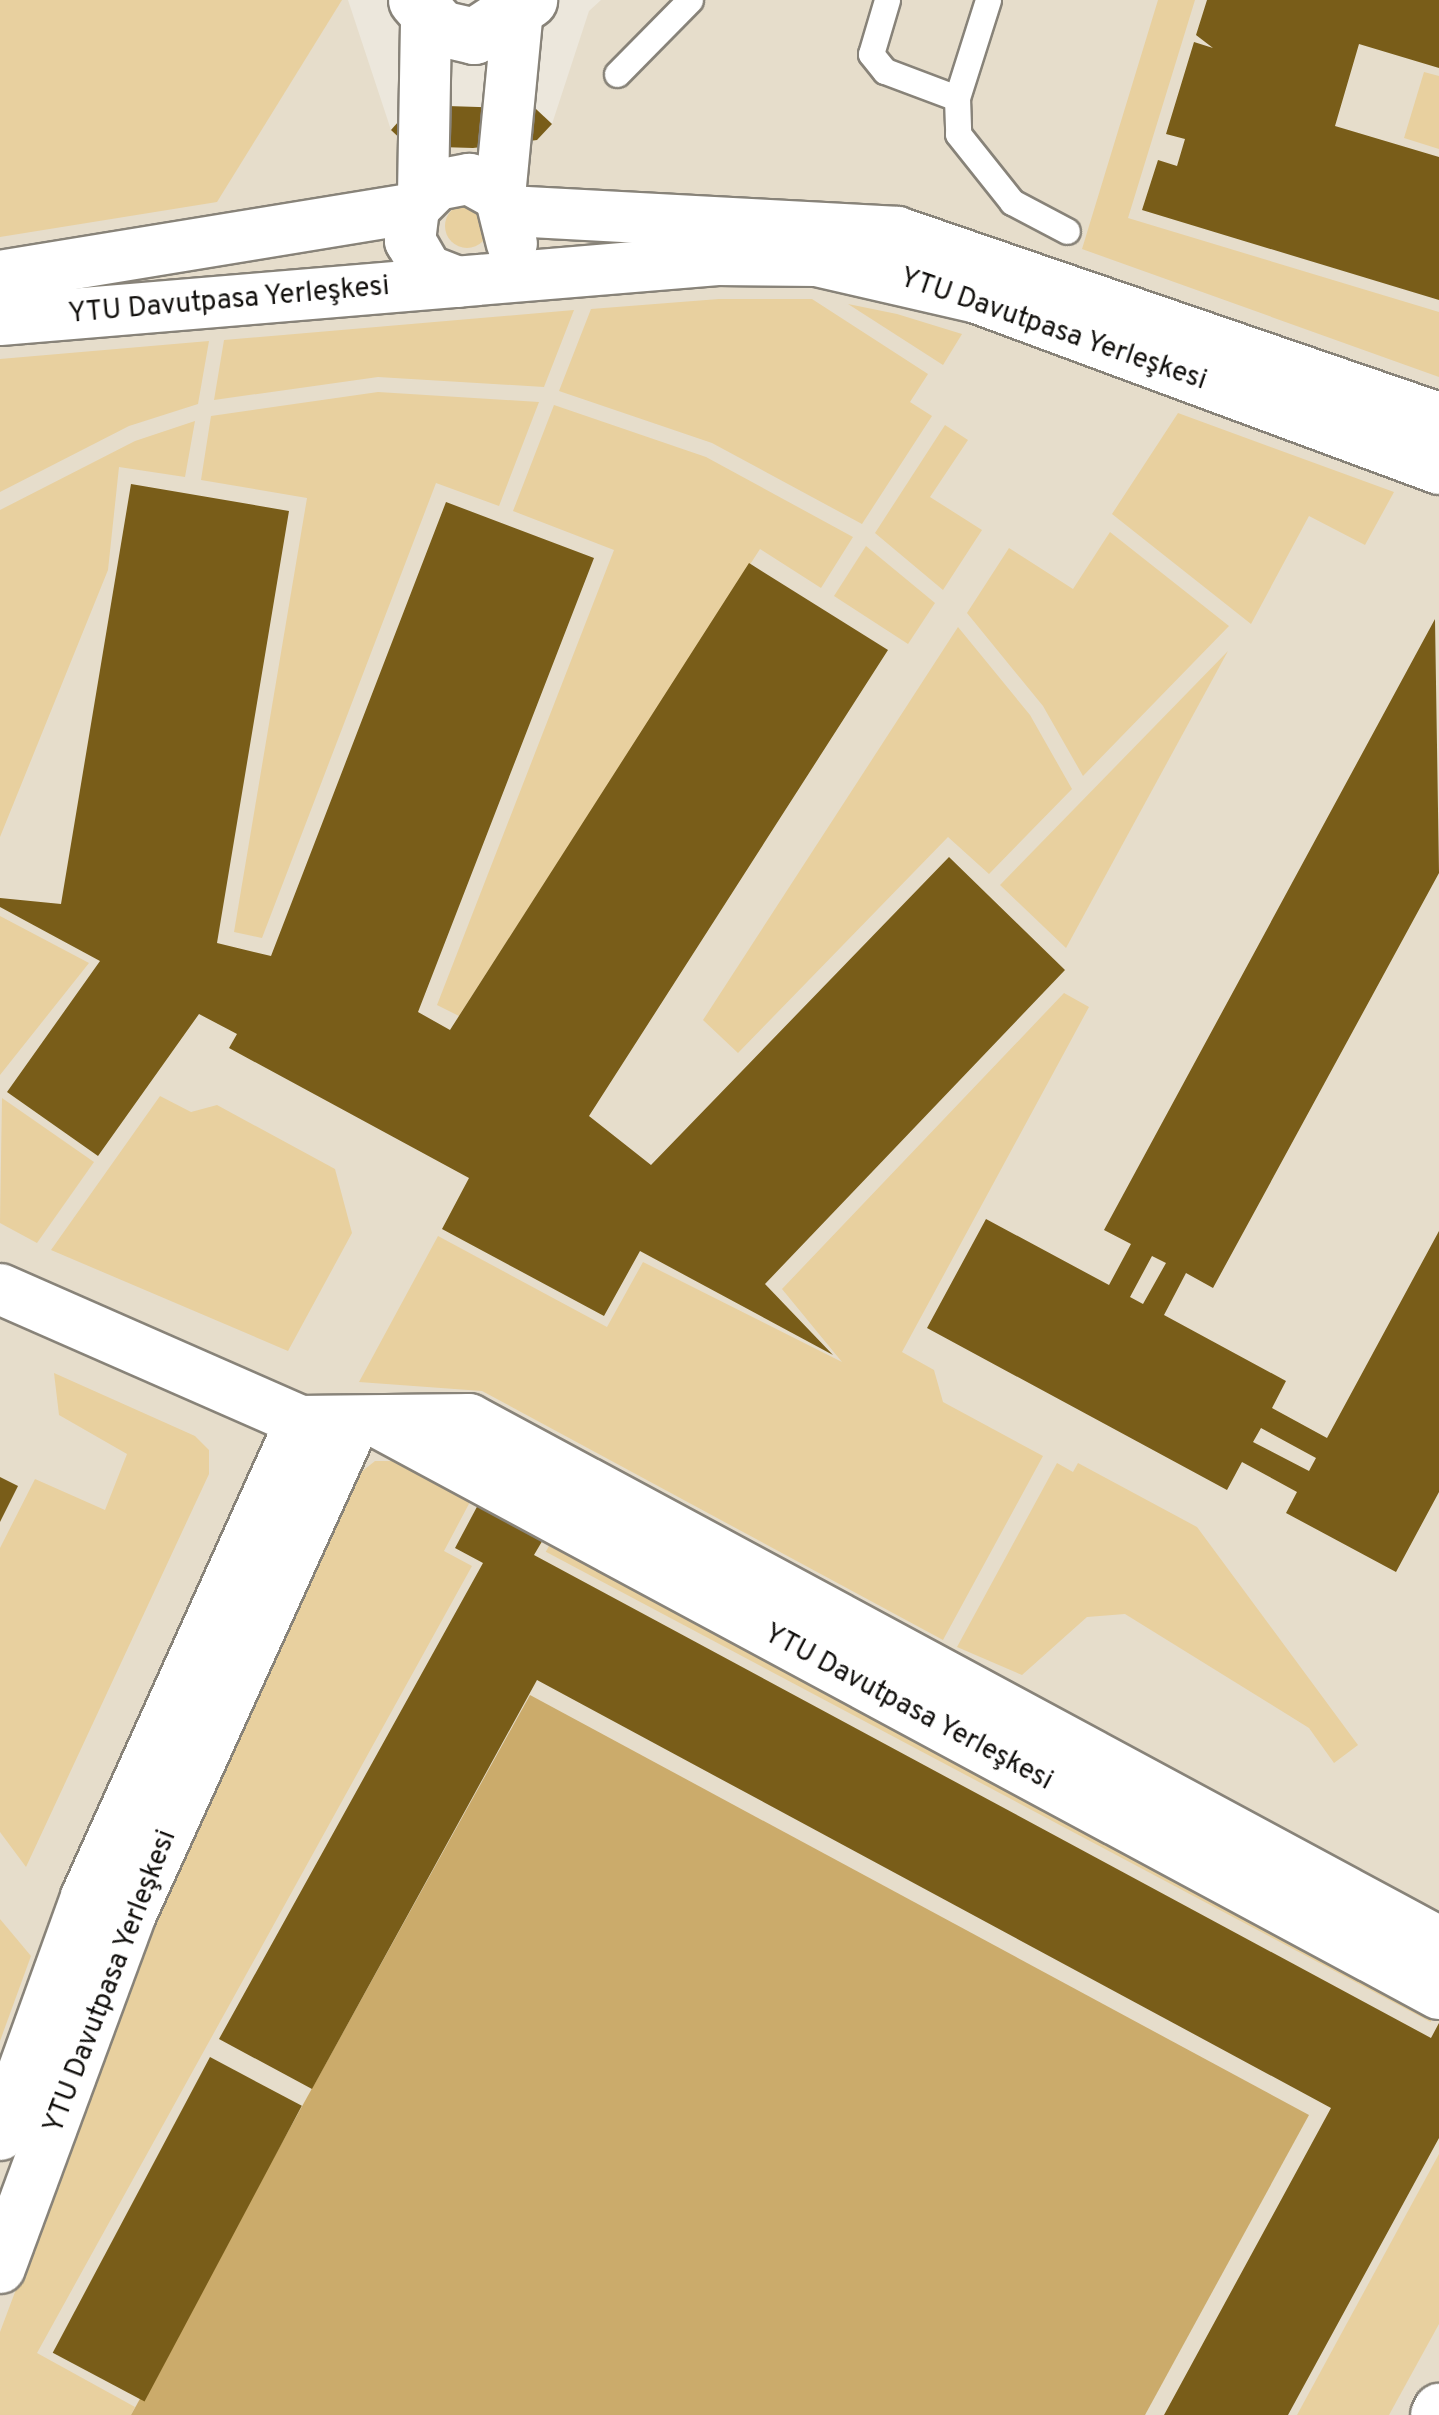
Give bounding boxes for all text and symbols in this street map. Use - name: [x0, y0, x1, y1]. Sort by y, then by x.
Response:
- street label: YTU Davutpasa Yerleşkesi: [895, 261, 1211, 399]
- street label: YTU Davutpasa Yerleşkesi: [66, 270, 392, 332]
- street label: YTU Davutpasa Yerleşkesi: [757, 1617, 1059, 1799]
- street label: YTU Davutpasa Yerleşkesi: [37, 1825, 185, 2139]

